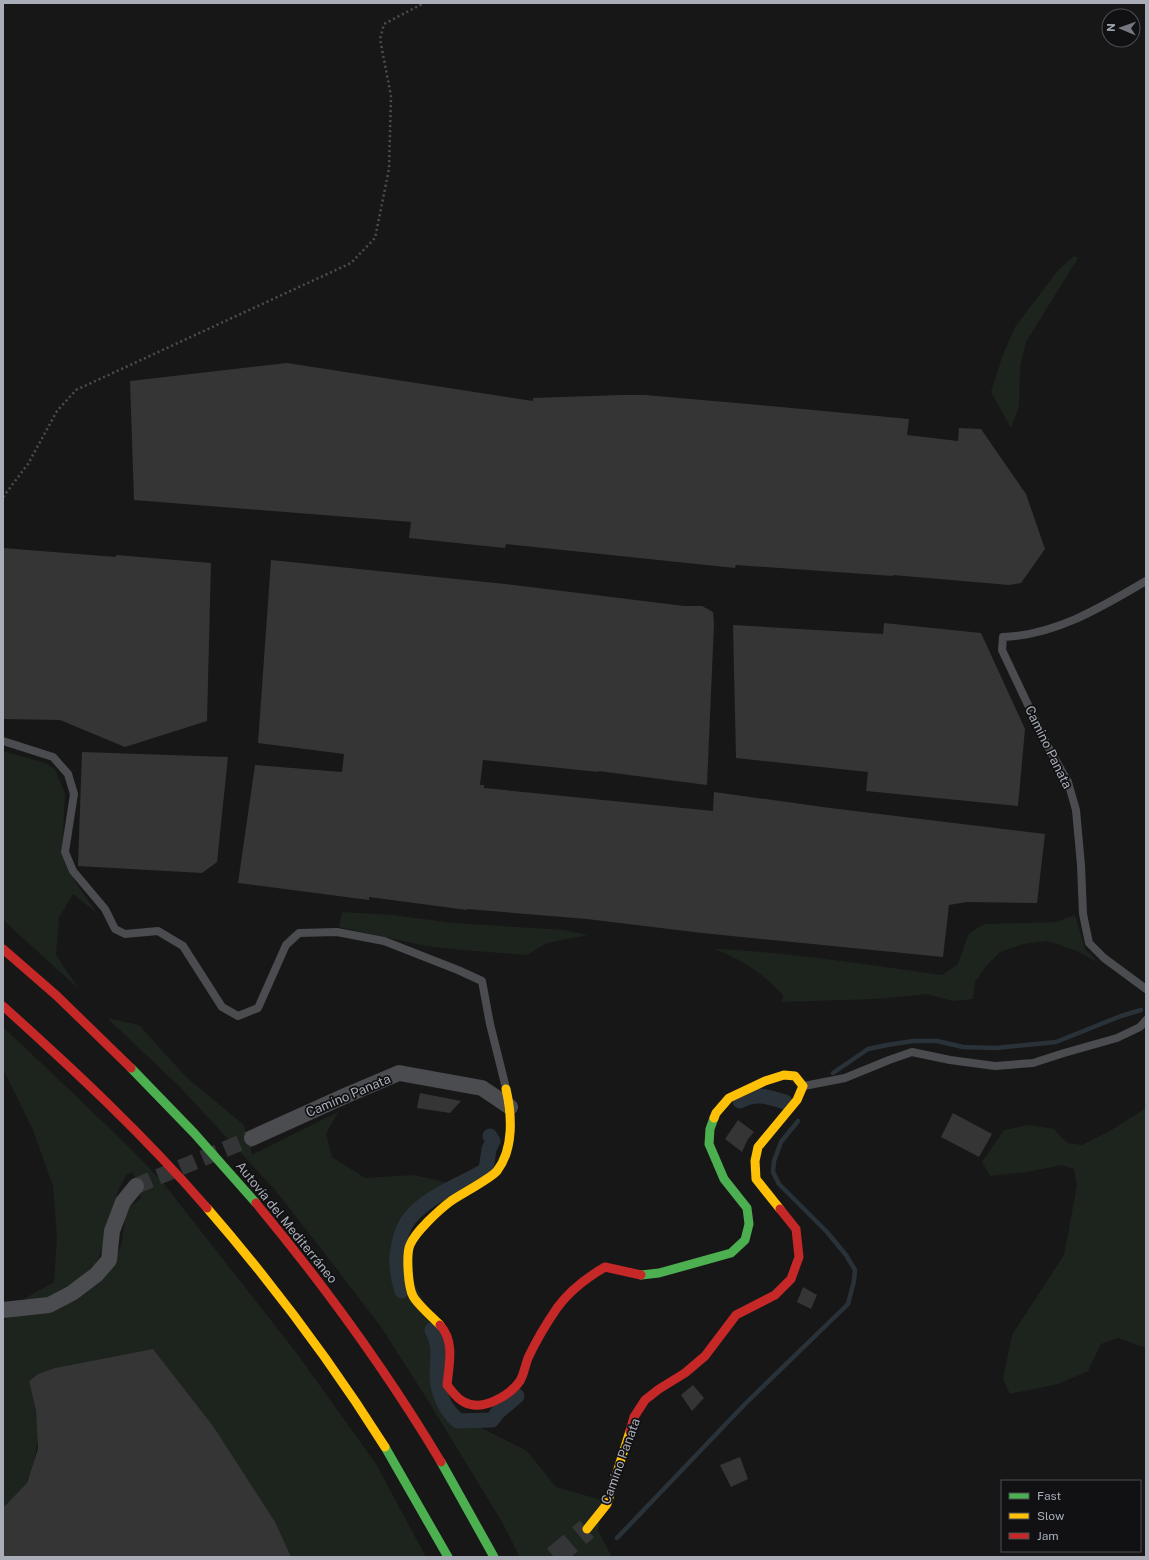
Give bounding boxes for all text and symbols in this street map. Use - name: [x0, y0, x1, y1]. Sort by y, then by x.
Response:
- north arrow: [1101, 8, 1141, 48]
- text: N: [1105, 23, 1117, 32]
- street label: Camino Panata: [1022, 703, 1075, 791]
- street label: Camino Panata: [304, 1071, 393, 1120]
- street label: Autovía del Mediterráneo: [233, 1158, 340, 1286]
- street label: Camino Panata: [598, 1416, 643, 1506]
- legend: [1001, 1480, 1141, 1552]
- text: Fast: [1037, 1489, 1062, 1503]
- text: Slow: [1037, 1509, 1065, 1523]
- text: Jam: [1037, 1529, 1059, 1543]

